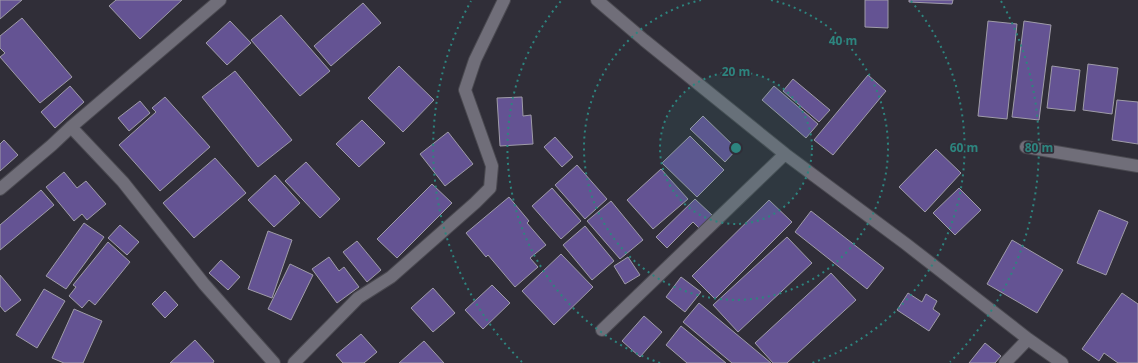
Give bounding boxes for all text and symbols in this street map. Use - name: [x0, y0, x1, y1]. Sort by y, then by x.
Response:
- text: 40 m: [829, 32, 857, 49]
- text: 20 m: [722, 63, 750, 80]
- text: 60 m: [950, 139, 978, 156]
- text: 80 m: [1025, 139, 1053, 156]
- centre of rings: [729, 141, 743, 155]

